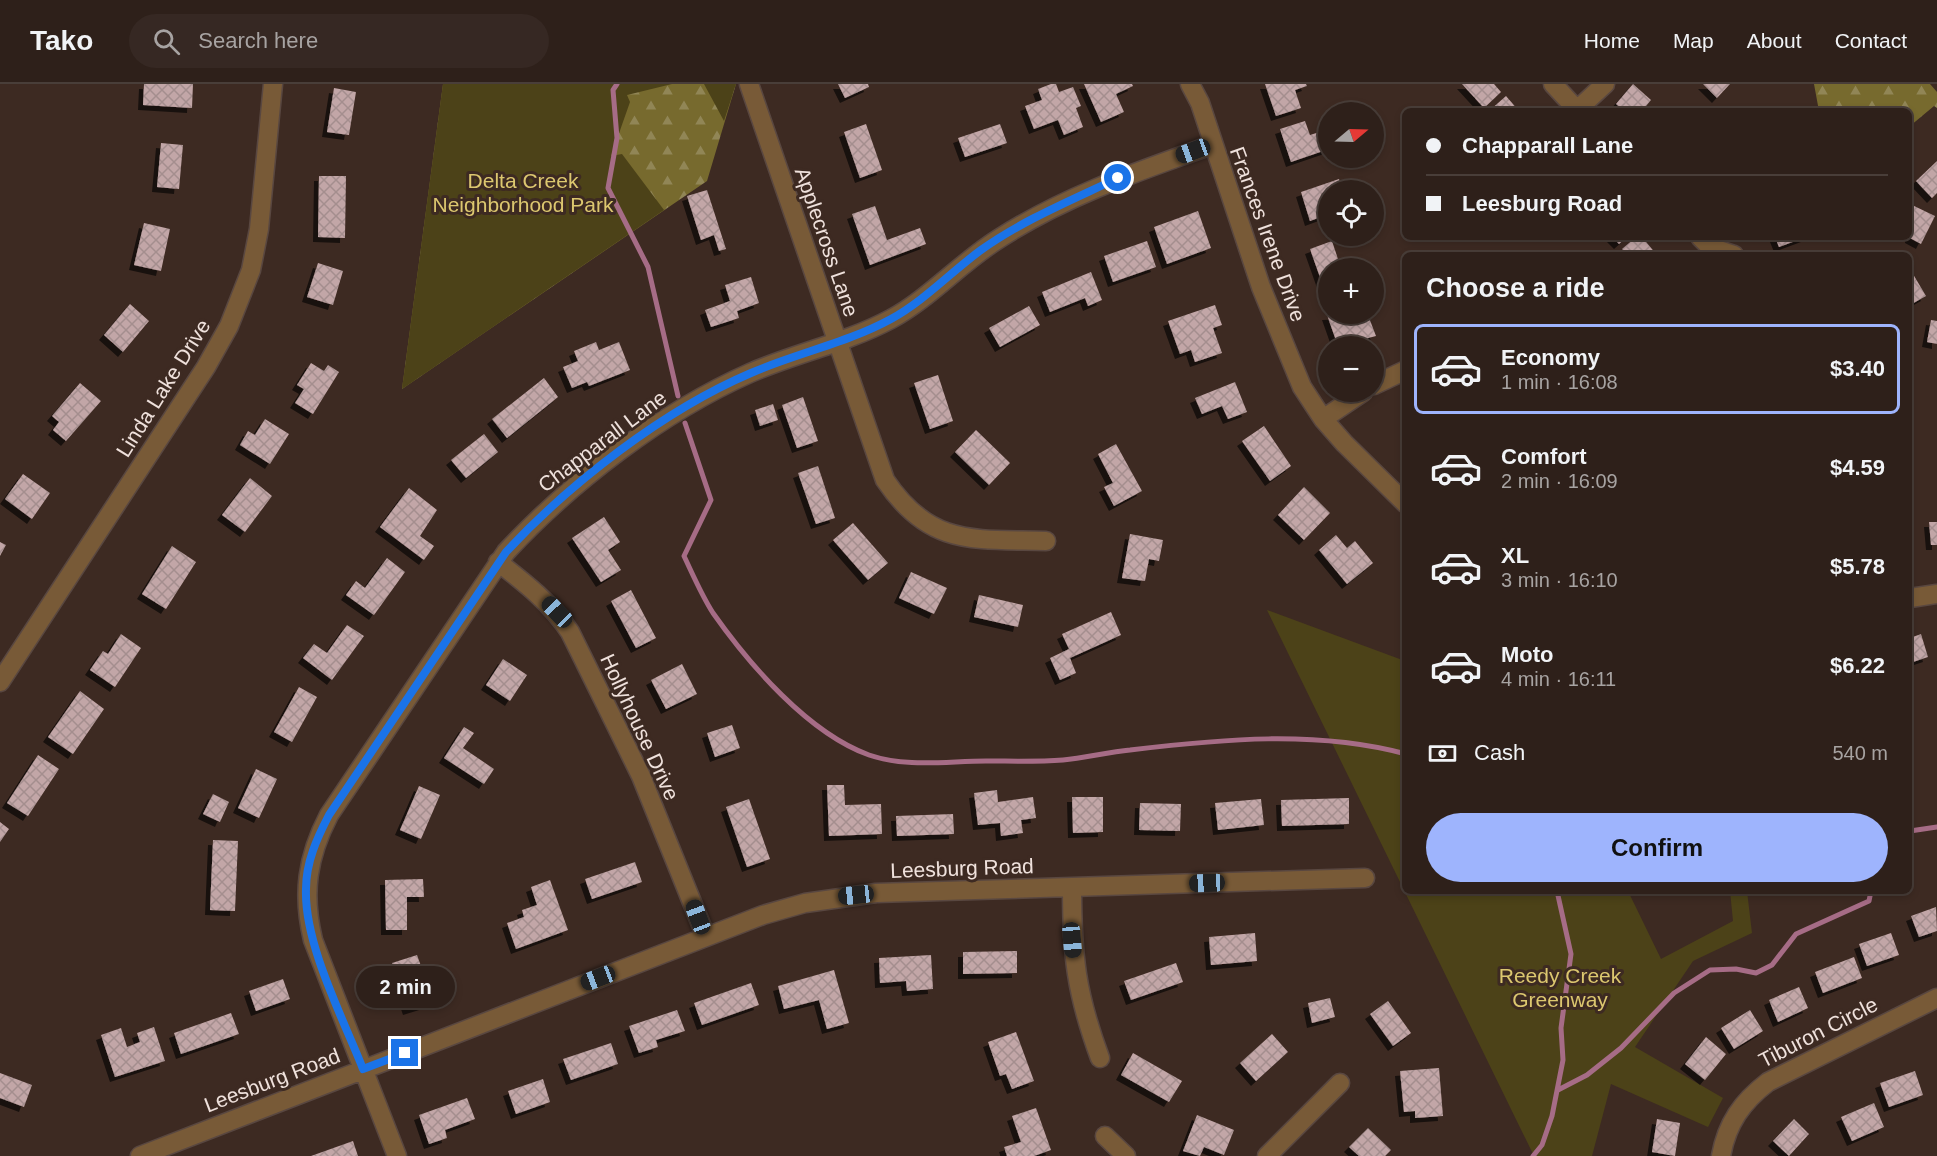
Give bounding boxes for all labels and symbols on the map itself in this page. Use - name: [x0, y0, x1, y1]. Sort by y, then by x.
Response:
- north arrow: [1318, 102, 1384, 168]
- car: [1173, 136, 1213, 166]
- street label: Frances Irene Drive: [1226, 143, 1310, 325]
- street label: Applecross Lane: [791, 164, 863, 320]
- route start: [1104, 164, 1131, 191]
- park label: Delta Creek Neighborhood Park: [433, 169, 614, 216]
- street label: Linda Lake Drive: [111, 315, 215, 461]
- street label: Chapparall Lane: [534, 385, 670, 497]
- car: [538, 593, 576, 631]
- street label: Hollyhouse Drive: [596, 650, 684, 804]
- street label: Leesburg Road: [890, 854, 1034, 882]
- car: [1189, 873, 1225, 893]
- car: [837, 884, 875, 906]
- car: [683, 897, 713, 937]
- car: [1061, 921, 1083, 959]
- car: [578, 963, 618, 993]
- park label: Reedy Creek Greenway: [1499, 964, 1622, 1011]
- callout: 2 min: [356, 966, 454, 1008]
- street label: Tiburon Circle: [1755, 992, 1881, 1072]
- route end: [391, 1039, 418, 1066]
- street label: Leesburg Road: [201, 1044, 343, 1116]

